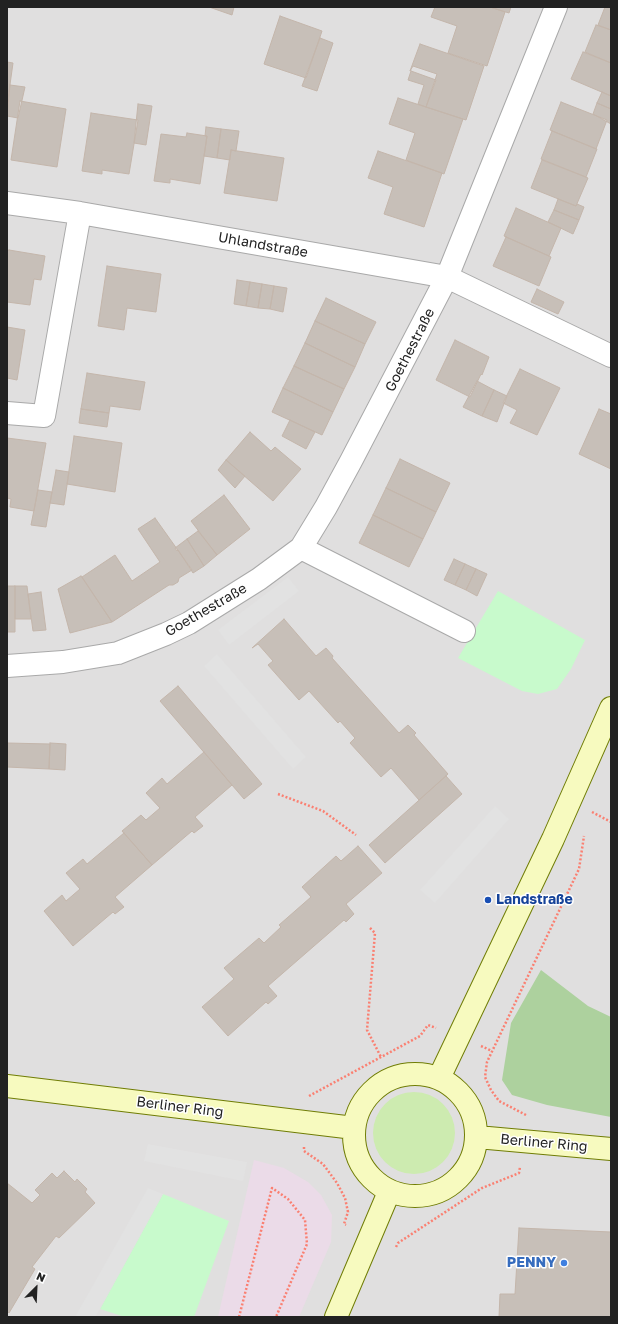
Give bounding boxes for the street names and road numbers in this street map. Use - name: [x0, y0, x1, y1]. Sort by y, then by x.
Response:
- street label: Uhlandstraße: [217, 229, 309, 261]
- street label: Goethestraße: [382, 306, 438, 394]
- street label: Goethestraße: [162, 580, 250, 640]
- street label: Berliner Ring: [136, 1093, 224, 1121]
- street label: Berliner Ring: [500, 1131, 588, 1155]

